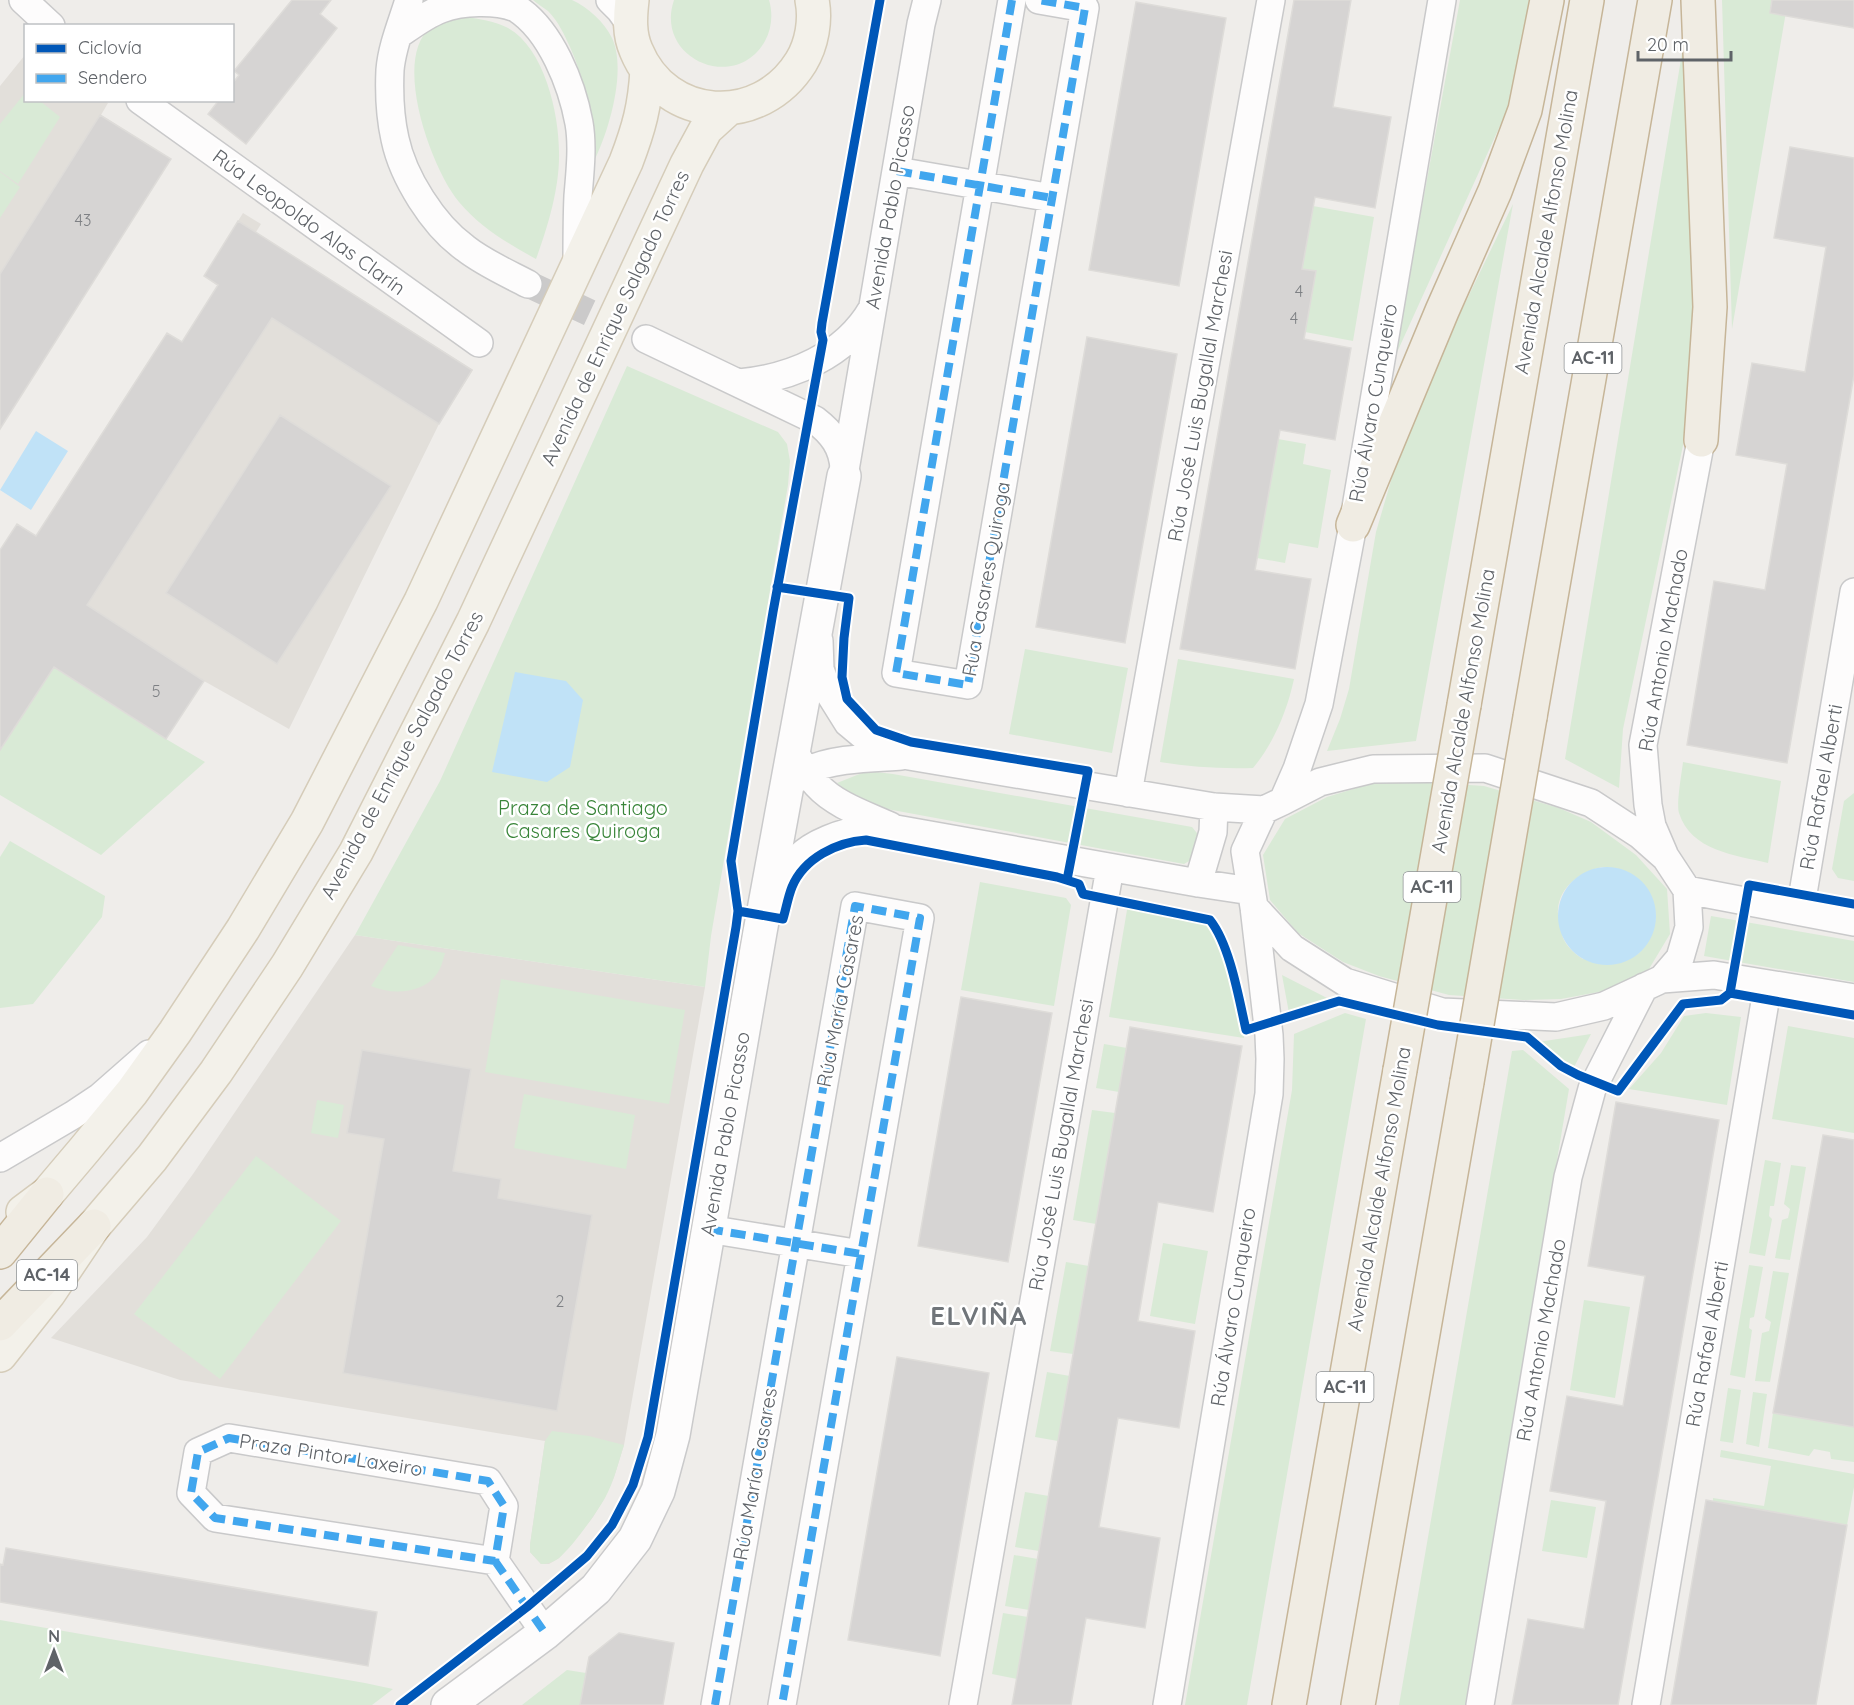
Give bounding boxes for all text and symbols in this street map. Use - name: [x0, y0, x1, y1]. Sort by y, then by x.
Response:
- legend: [24, 24, 234, 102]
- scale bar: [1638, 24, 1731, 62]
- text: 20 m: [1647, 33, 1689, 56]
- text: Ciclovía: [78, 36, 142, 59]
- text: Sendero: [78, 66, 147, 89]
- street label: Avenida Alcalde Alfonso Molina: [1508, 88, 1583, 376]
- street label: Avenida Pablo Picasso: [859, 103, 920, 311]
- street label: Rúa Leopoldo Alas Clarín: [208, 143, 411, 300]
- street label: Avenida de Enrique Salgado Torres: [535, 166, 694, 469]
- house number: 43: [75, 210, 91, 230]
- street label: Rúa José Luis Bugallal Marchesi: [1162, 248, 1237, 544]
- house number: 4: [1295, 281, 1303, 301]
- street label: Rúa Álvaro Cunqueiro: [1343, 302, 1402, 504]
- house number: 4: [1290, 308, 1298, 328]
- road number: AC-11: [1564, 343, 1622, 373]
- street label: Rúa Casares Quiroga: [956, 480, 1015, 678]
- street label: Rúa Antonio Machado: [1632, 547, 1693, 753]
- street label: Avenida Alcalde Alfonso Molina: [1425, 567, 1500, 855]
- street label: Avenida de Enrique Salgado Torres: [315, 606, 488, 903]
- house number: 5: [152, 681, 160, 701]
- street label: Rúa Rafael Alberti: [1794, 702, 1847, 872]
- park label: Praza de Santiago Casares Quiroga: [498, 795, 668, 843]
- road number: AC-11: [1404, 872, 1460, 902]
- street label: Rúa María Casares: [811, 913, 868, 1089]
- street label: Rúa José Luis Bugallal Marchesi: [1023, 997, 1098, 1293]
- street label: Avenida Pablo Picasso: [694, 1030, 755, 1238]
- street label: Avenida Alcalde Alfonso Molina: [1341, 1045, 1416, 1333]
- street label: Rúa Álvaro Cunqueiro: [1204, 1206, 1261, 1408]
- street label: Rúa Antonio Machado: [1510, 1237, 1571, 1443]
- street label: Rúa Rafael Alberti: [1680, 1259, 1733, 1429]
- road number: AC-14: [17, 1260, 77, 1290]
- house number: 2: [556, 1291, 565, 1311]
- district label: ELVIÑA: [930, 1299, 1028, 1332]
- road number: AC-11: [1316, 1372, 1374, 1402]
- street label: Rúa María Casares: [727, 1385, 782, 1562]
- street label: Praza Pintor Laxeiro: [238, 1428, 425, 1481]
- north arrow: [24, 1621, 84, 1681]
- text: N: [48, 1626, 60, 1646]

